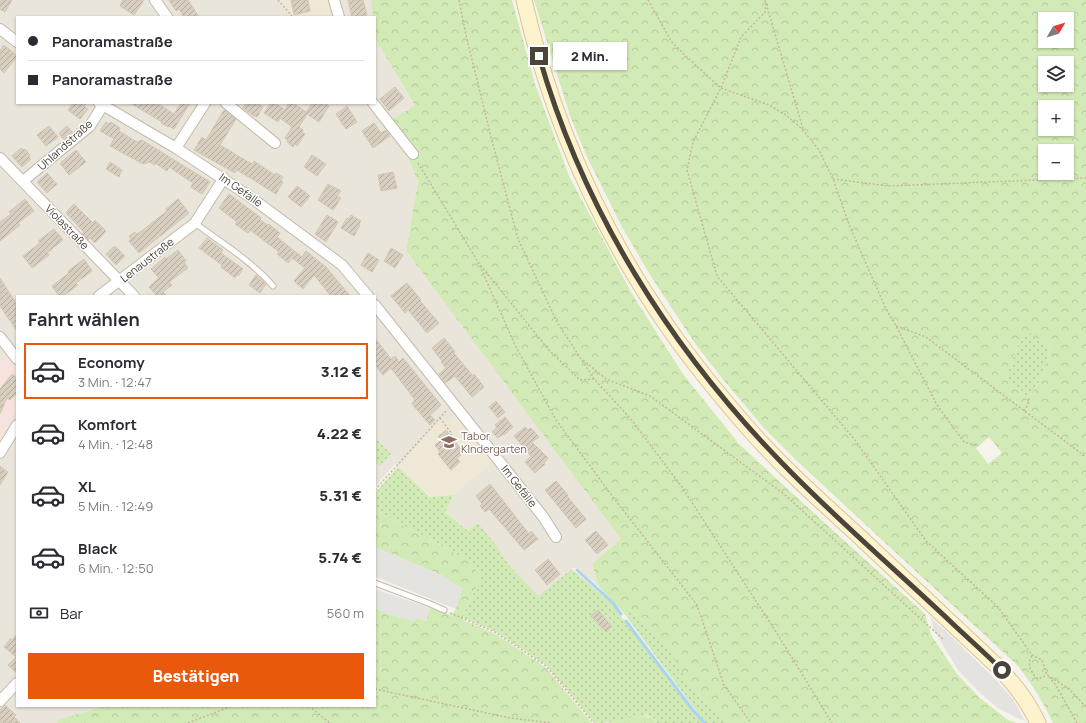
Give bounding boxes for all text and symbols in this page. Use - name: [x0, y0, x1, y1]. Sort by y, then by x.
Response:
- north arrow: [1038, 12, 1074, 48]
- map controls: [1038, 12, 1074, 180]
- text: Panoramastraße: [52, 31, 173, 52]
- callout: 2 Min.: [553, 42, 627, 70]
- route end: [530, 47, 548, 65]
- text: 2 Min.: [571, 47, 609, 65]
- button: layers: [1038, 56, 1074, 92]
- text: Panoramastraße: [52, 69, 173, 90]
- button: +: [1038, 100, 1074, 136]
- street label: Uhlandstraße: [34, 116, 96, 173]
- button: −: [1038, 144, 1074, 180]
- street label: Im Gefälle: [217, 169, 266, 210]
- street label: Violastraße: [42, 201, 93, 253]
- street label: Lenaustraße: [117, 234, 177, 285]
- text: Fahrt wählen: [28, 307, 140, 331]
- text: Economy: [78, 352, 145, 373]
- icon: car: [30, 353, 66, 389]
- text: 3.12 €: [321, 361, 362, 382]
- text: 3 Min. · 12:47: [78, 373, 151, 391]
- text: Komfort: [78, 414, 137, 435]
- icon: car: [30, 415, 66, 451]
- text: 4.22 €: [317, 423, 362, 444]
- place label: Tabor KIndergarten: [461, 428, 527, 456]
- school or university icon: Tabor KIndergarten: [440, 433, 458, 451]
- text: 4 Min. · 12:48: [78, 435, 153, 453]
- street label: Im Gefälle: [498, 461, 541, 510]
- text: XL: [78, 476, 96, 497]
- icon: car: [30, 477, 66, 513]
- text: 5.31 €: [319, 485, 362, 506]
- text: 5 Min. · 12:49: [78, 497, 153, 515]
- text: Black: [78, 538, 117, 559]
- icon: car: [30, 539, 66, 575]
- text: 5.74 €: [318, 547, 362, 568]
- text: 6 Min. · 12:50: [78, 559, 154, 577]
- icon: cash: [28, 602, 50, 624]
- text: Bar: [60, 603, 83, 624]
- text: 560 m: [327, 604, 364, 622]
- button: Bestätigen: [28, 653, 364, 699]
- route start: [993, 661, 1011, 679]

